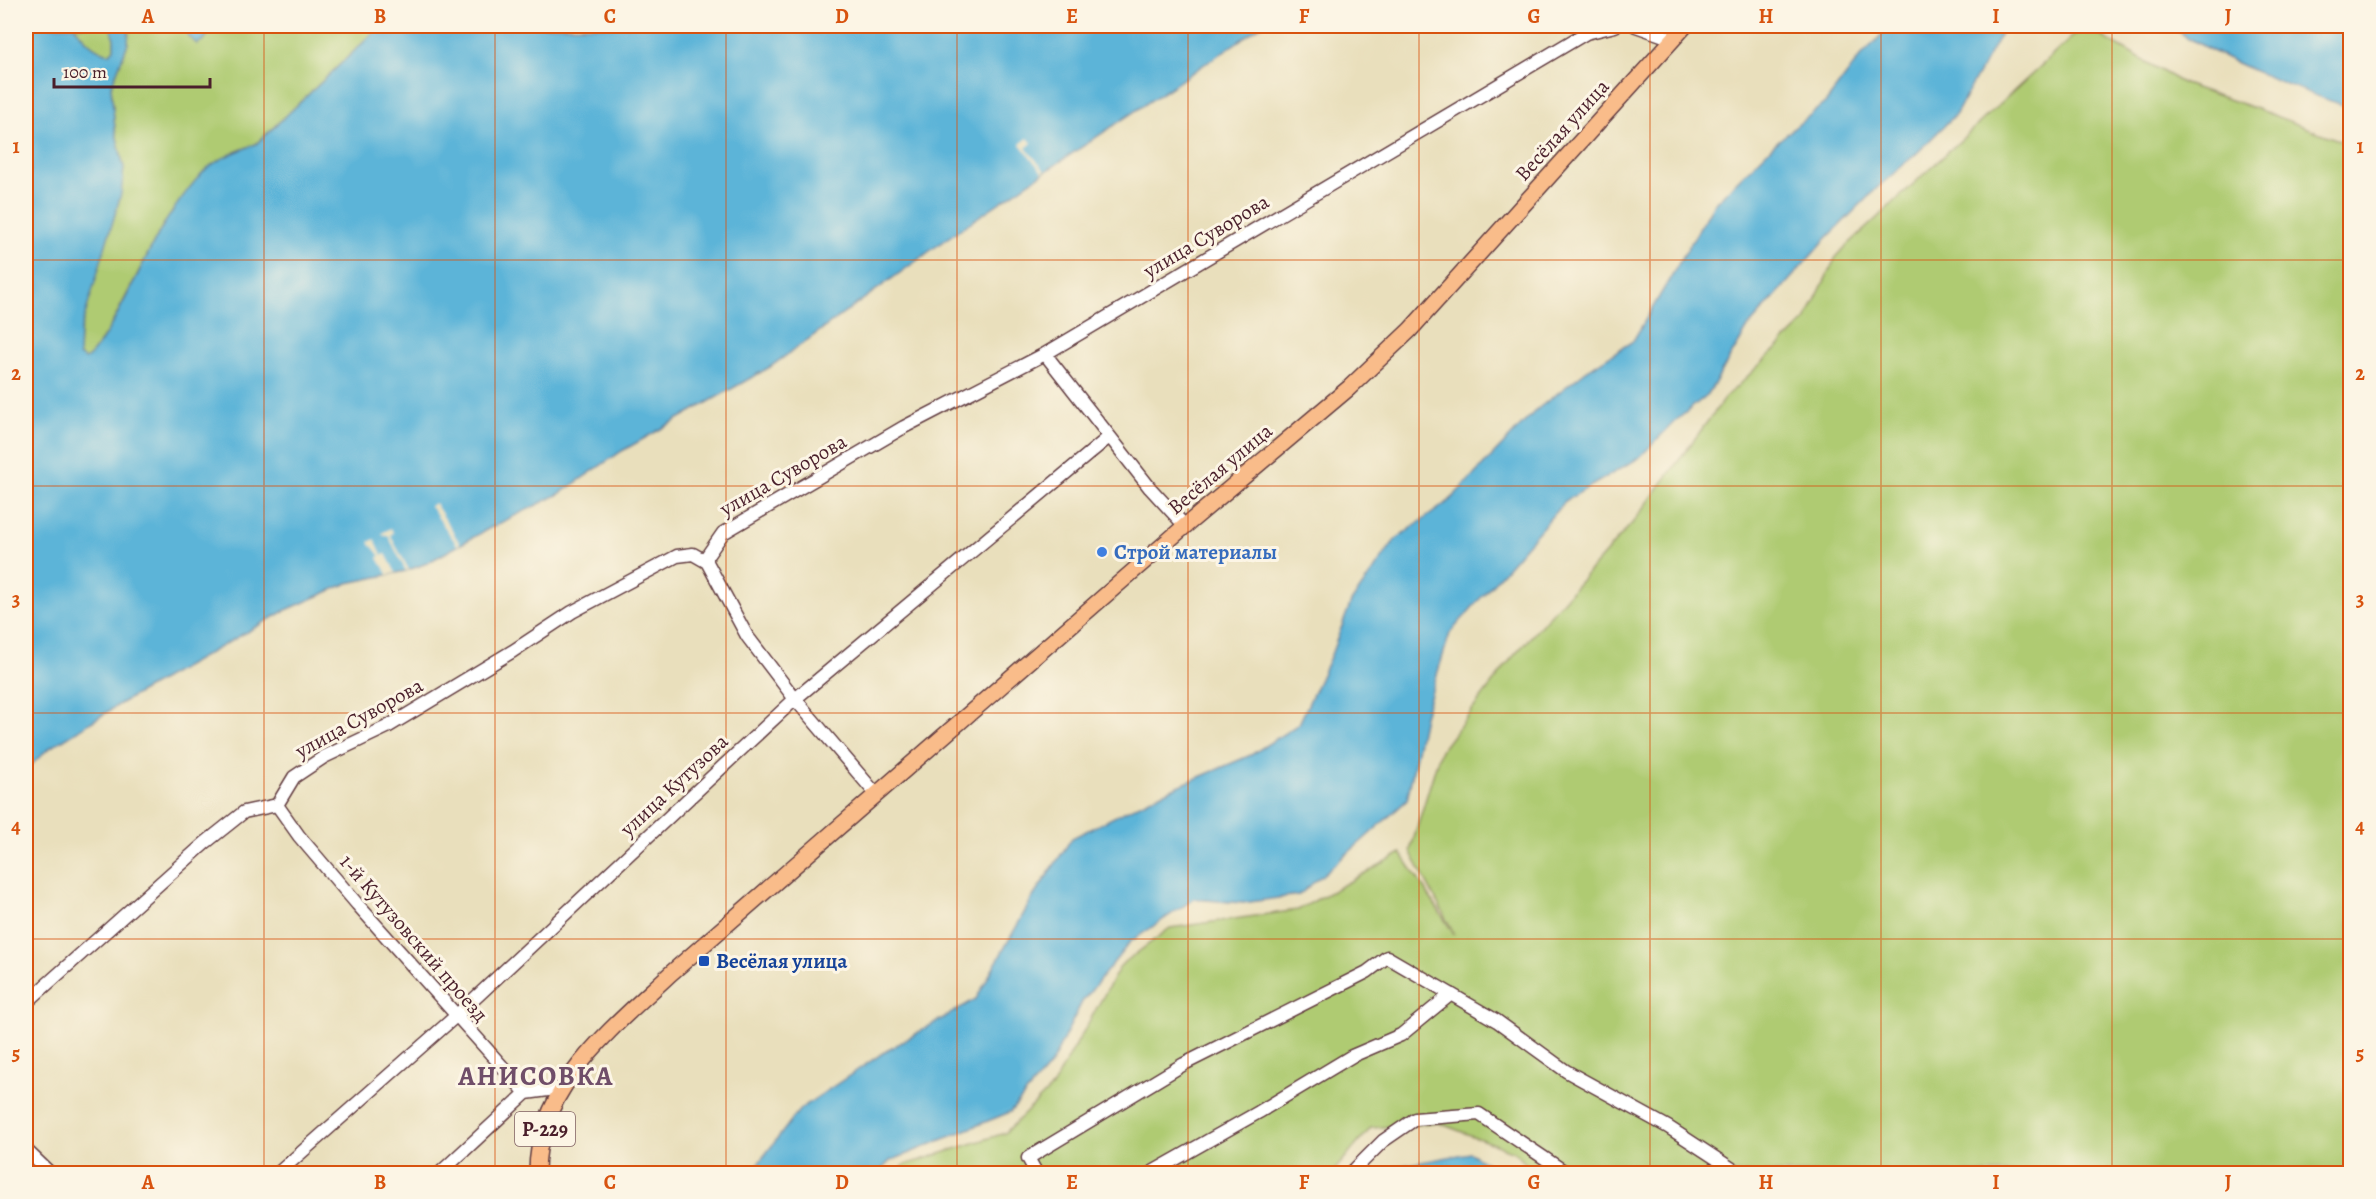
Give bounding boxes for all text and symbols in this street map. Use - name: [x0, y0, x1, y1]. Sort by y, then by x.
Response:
- text: A: [141, 3, 155, 30]
- text: B: [374, 3, 386, 30]
- text: C: [604, 3, 616, 30]
- text: D: [835, 3, 849, 30]
- text: E: [1066, 3, 1078, 30]
- text: F: [1299, 3, 1310, 30]
- text: G: [1527, 3, 1541, 30]
- text: H: [1759, 3, 1774, 30]
- text: I: [1992, 3, 2000, 30]
- text: J: [2225, 3, 2232, 30]
- scale bar: [54, 51, 210, 89]
- text: 100 m: [63, 60, 107, 84]
- street label: Весёлая улица: [1509, 73, 1616, 187]
- text: 1: [12, 133, 20, 160]
- text: 1: [2356, 133, 2364, 160]
- street label: улица Суворова: [1137, 187, 1274, 285]
- text: 2: [11, 360, 21, 387]
- text: 2: [2355, 360, 2365, 387]
- street label: Весёлая улица: [1162, 417, 1278, 521]
- street label: улица Суворова: [714, 427, 852, 523]
- place label: Строй материалы: [1114, 538, 1277, 566]
- marker: Строй материалы: [1095, 545, 1109, 559]
- text: 3: [12, 586, 20, 613]
- text: 3: [2356, 586, 2364, 613]
- street label: улица Суворова: [289, 671, 428, 765]
- street label: улица Кутузова: [613, 727, 734, 843]
- text: 4: [11, 813, 21, 840]
- text: 4: [2355, 813, 2365, 840]
- street label: 1-й Кутузовский проезд: [333, 848, 495, 1028]
- place label: Весёлая улица: [716, 947, 848, 975]
- marker: Весёлая улица: [697, 954, 711, 968]
- text: 5: [12, 1040, 20, 1067]
- text: 5: [2356, 1040, 2364, 1067]
- district label: АНИСОВКА: [457, 1058, 614, 1094]
- road number: Р-229: [515, 1112, 575, 1146]
- text: A: [141, 1169, 155, 1196]
- text: B: [374, 1169, 386, 1196]
- text: C: [604, 1169, 616, 1196]
- text: D: [835, 1169, 849, 1196]
- text: E: [1066, 1169, 1078, 1196]
- text: F: [1299, 1169, 1310, 1196]
- text: G: [1527, 1169, 1541, 1196]
- text: H: [1759, 1169, 1774, 1196]
- text: I: [1992, 1169, 2000, 1196]
- text: J: [2225, 1169, 2232, 1196]

